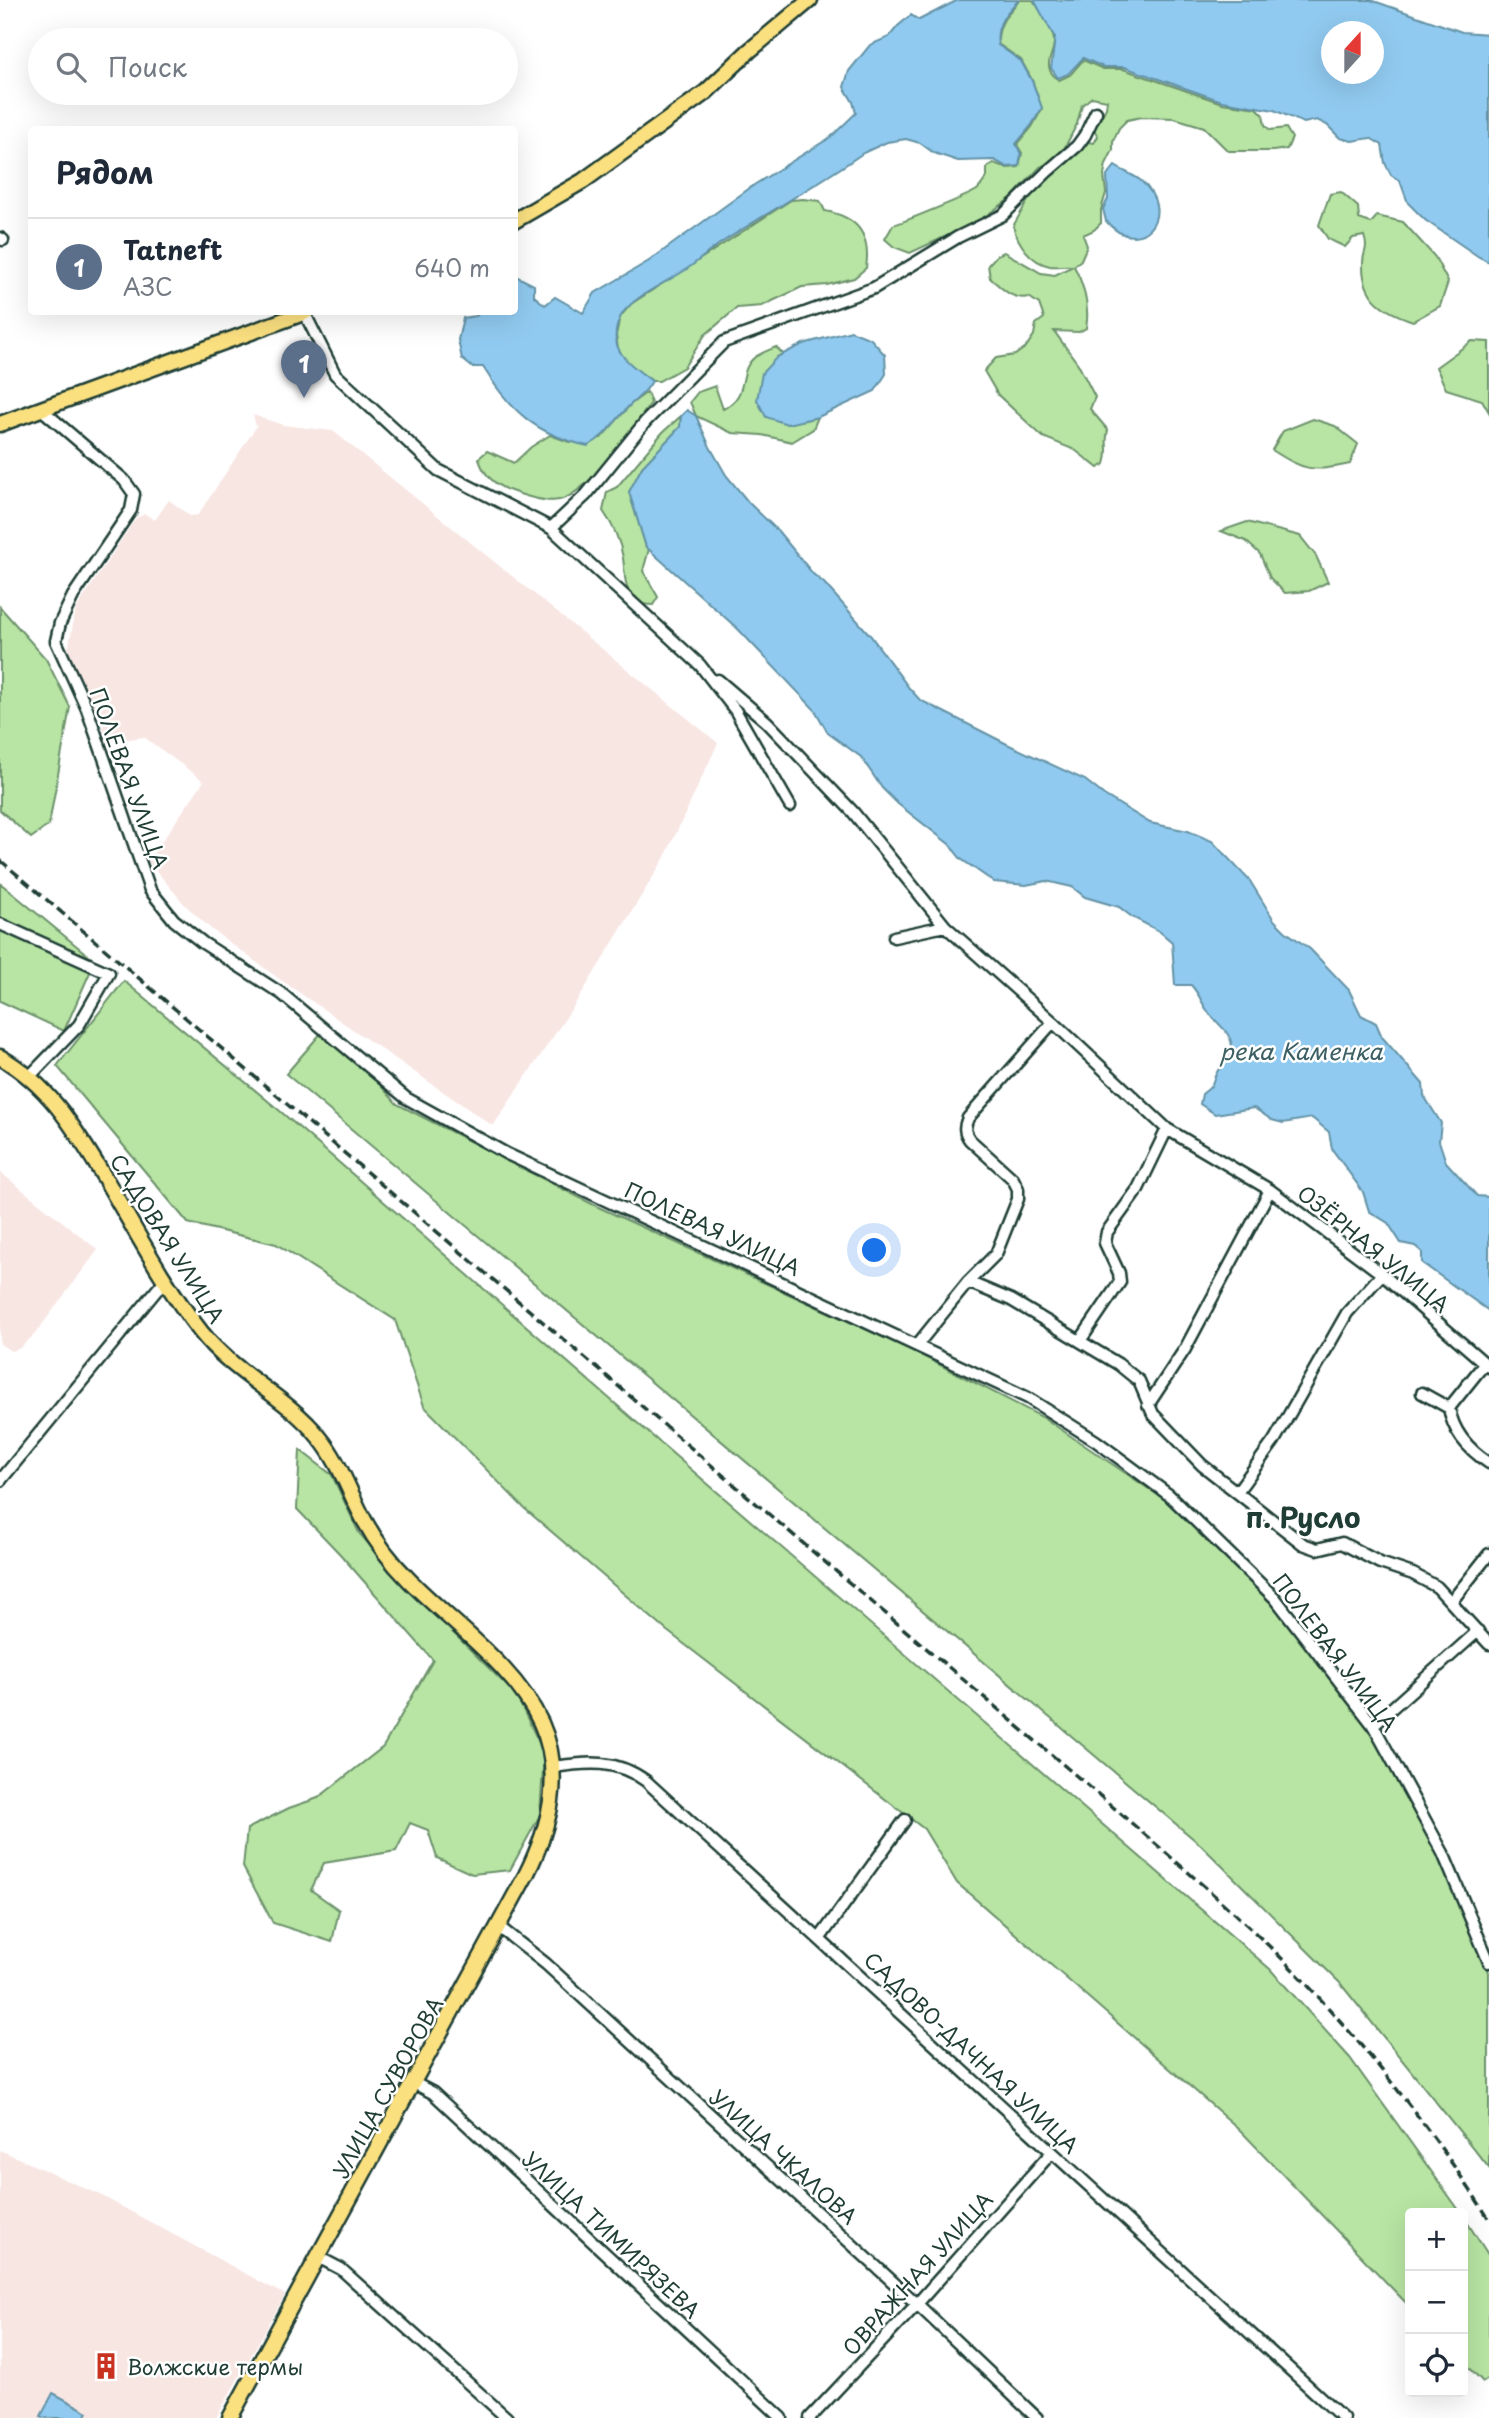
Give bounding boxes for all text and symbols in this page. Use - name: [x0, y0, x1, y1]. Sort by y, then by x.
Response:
- north arrow: [1321, 21, 1384, 84]
- search box: [28, 28, 518, 105]
- text: Поиск: [108, 47, 187, 86]
- icon: search: [52, 48, 90, 86]
- text: Рядом: [56, 149, 154, 194]
- text: Tatneft: [123, 230, 222, 269]
- text: 1: [74, 250, 85, 285]
- text: 640 m: [414, 250, 490, 285]
- text: АЗС: [123, 269, 173, 304]
- pin: 1: [281, 340, 327, 398]
- street label: ПОЛЕВАЯ УЛИЦА: [82, 683, 178, 873]
- water label: река Каменка: [1220, 1033, 1383, 1068]
- street label: САДОВАЯ УЛИЦА: [103, 1147, 233, 1329]
- street label: ПОЛЕВАЯ УЛИЦА: [620, 1173, 806, 1283]
- street label: ОЗЁРНАЯ УЛИЦА: [1291, 1176, 1457, 1320]
- your location: [857, 1233, 891, 1267]
- district label: п. Русло: [1245, 1495, 1361, 1538]
- street label: ПОЛЕВАЯ УЛИЦА: [1266, 1566, 1406, 1738]
- street label: САДОВО-ДАЧНАЯ УЛИЦА: [857, 1944, 1087, 2160]
- street label: УЛИЦА СУВОРОВА: [324, 1991, 450, 2183]
- street label: УЛИЦА ЧКАЛОВА: [703, 2081, 865, 2231]
- street label: УЛИЦА ТИМИРЯЗЕВА: [516, 2143, 708, 2325]
- street label: ОВРАЖНАЯ УЛИЦА: [834, 2184, 1000, 2362]
- map controls: [1405, 2208, 1468, 2397]
- button: +: [1405, 2208, 1468, 2271]
- button: −: [1405, 2271, 1468, 2334]
- button: locate: [1405, 2334, 1468, 2397]
- place label: Волжские термы: [127, 2350, 303, 2382]
- building icon: Волжские термы: [91, 2351, 121, 2381]

